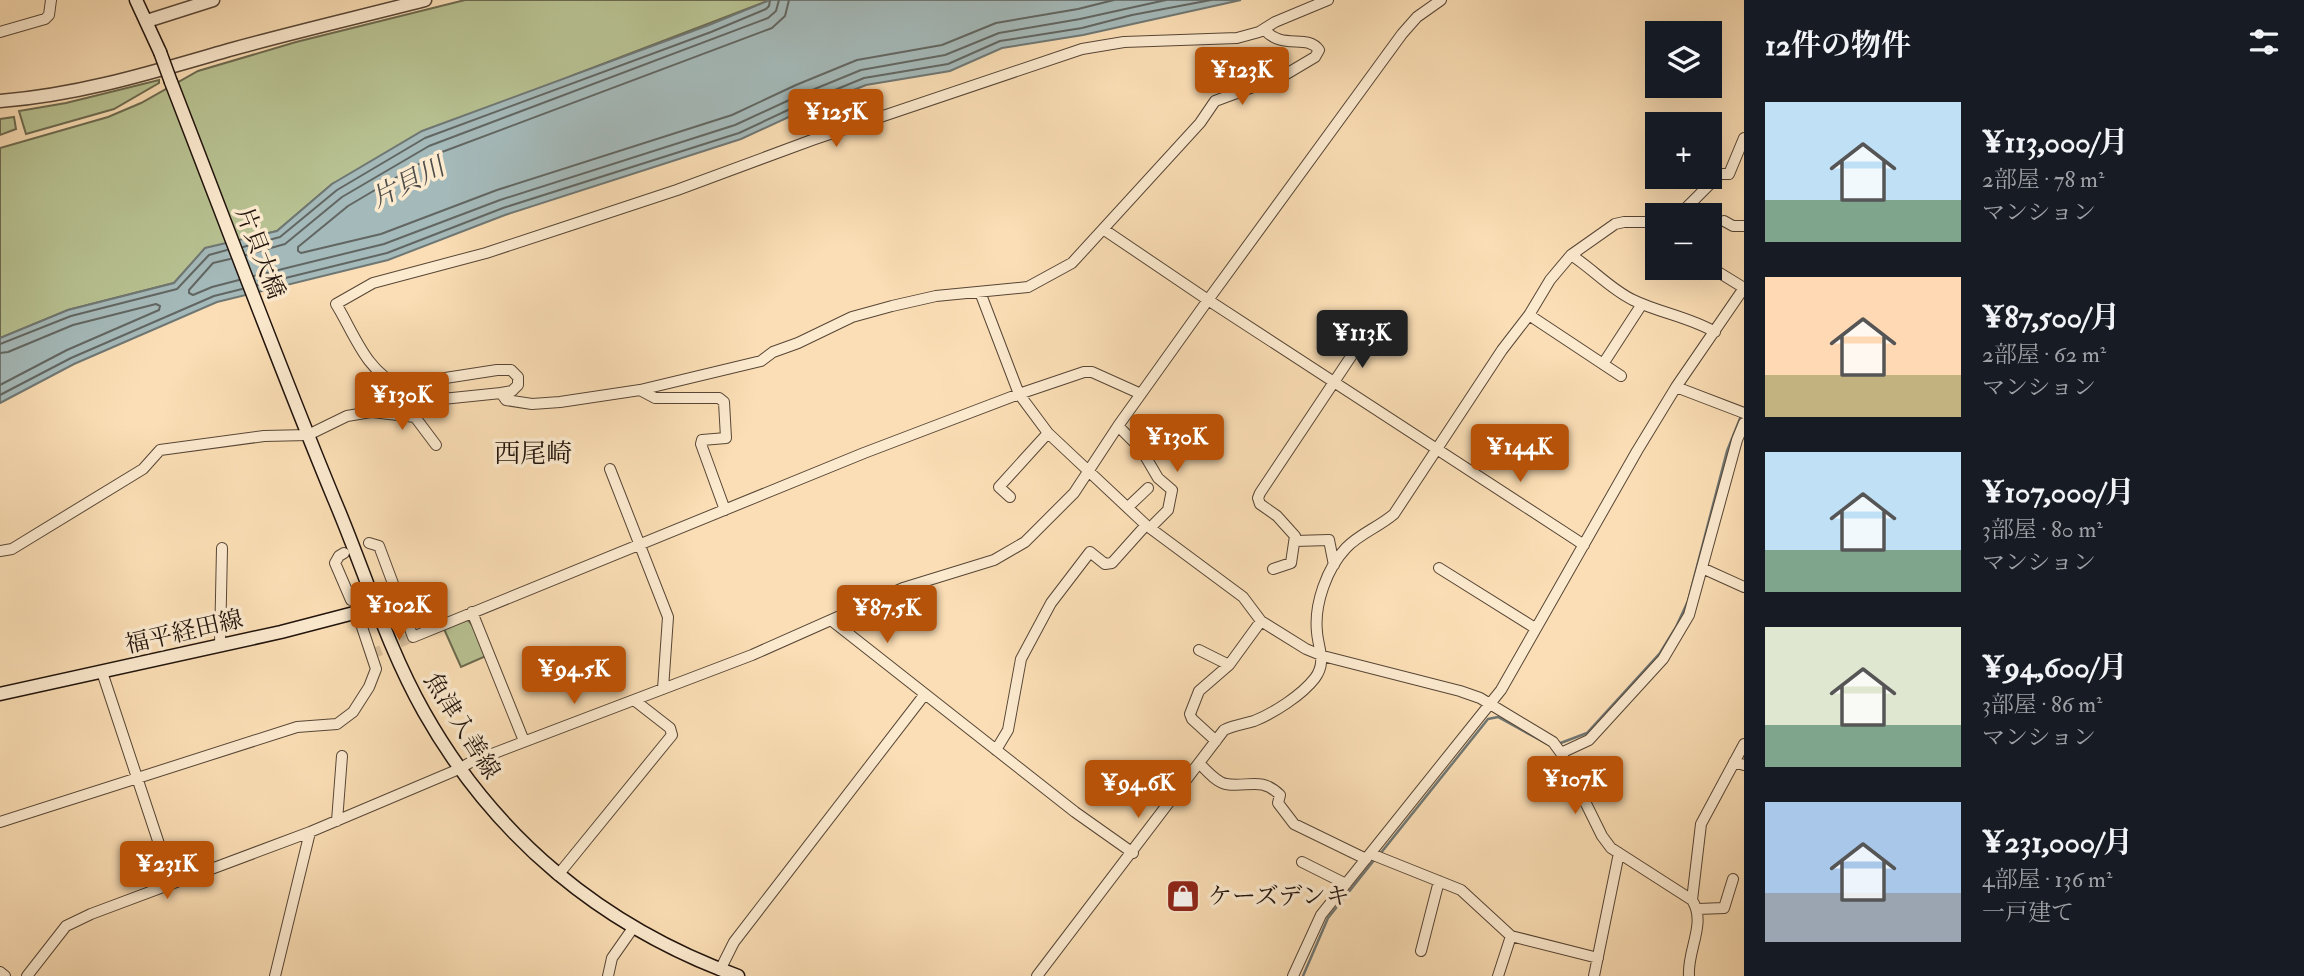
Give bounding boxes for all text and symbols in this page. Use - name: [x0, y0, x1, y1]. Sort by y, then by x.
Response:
- map controls: [1645, 21, 1722, 280]
- button: layers: [1645, 21, 1722, 98]
- icon: filters: [2245, 23, 2283, 61]
- text: 12件の物件: [1765, 27, 1911, 64]
- pin: ¥123K: [1193, 48, 1291, 107]
- text: ¥123K: [1211, 55, 1273, 84]
- pin: ¥125K: [787, 90, 885, 149]
- text: ¥125K: [804, 97, 868, 126]
- button: +: [1645, 112, 1722, 189]
- text: ¥113,000/月: [1982, 124, 2129, 161]
- icon: home: [1821, 130, 1905, 214]
- water label: 片貝川: [366, 150, 453, 215]
- text: 2部屋 · 78 m²: [1982, 165, 2104, 194]
- text: マンション: [1982, 198, 2096, 227]
- street label: 片貝大橋: [228, 203, 292, 303]
- button: −: [1645, 203, 1722, 280]
- text: ¥87,500/月: [1982, 299, 2120, 336]
- icon: home: [1821, 305, 1905, 389]
- pin: ¥113K: [1313, 310, 1411, 370]
- text: ¥113K: [1333, 318, 1391, 347]
- text: 2部屋 · 62 m²: [1982, 340, 2106, 369]
- pin: ¥130K: [353, 372, 451, 432]
- text: マンション: [1982, 373, 2096, 402]
- text: ¥130K: [371, 380, 433, 409]
- pin: ¥130K: [1128, 414, 1226, 474]
- text: ¥130K: [1146, 422, 1208, 451]
- pin: ¥144K: [1471, 424, 1569, 484]
- text: ¥144K: [1487, 432, 1553, 461]
- district label: 西尾崎: [494, 438, 572, 470]
- text: ¥107,000/月: [1982, 474, 2135, 511]
- icon: home: [1821, 480, 1905, 564]
- text: 3部屋 · 80 m²: [1982, 515, 2103, 544]
- text: マンション: [1982, 548, 2096, 577]
- pin: ¥102K: [350, 582, 448, 642]
- pin: ¥87.5K: [830, 586, 944, 645]
- text: ¥102K: [367, 590, 431, 619]
- text: ¥87.5K: [853, 593, 921, 622]
- street label: 福平経田線: [122, 603, 246, 661]
- pin: ¥94.5K: [517, 646, 631, 706]
- text: ¥94,600/月: [1982, 649, 2128, 686]
- text: ¥94.5K: [538, 654, 610, 683]
- icon: home: [1821, 655, 1905, 739]
- street label: 魚津入善線: [417, 667, 507, 785]
- text: 3部屋 · 86 m²: [1982, 690, 2103, 719]
- text: マンション: [1982, 723, 2096, 752]
- pin: ¥107K: [1526, 756, 1624, 816]
- pin: ¥94.6K: [1081, 760, 1195, 820]
- text: ¥107K: [1543, 764, 1607, 793]
- text: ¥94.6K: [1101, 768, 1175, 797]
- text: ¥231,000/月: [1982, 824, 2133, 861]
- icon: home: [1821, 830, 1905, 914]
- pin: ¥231K: [118, 842, 216, 901]
- text: ¥231K: [136, 849, 198, 878]
- text: 4部屋 · 136 m²: [1982, 865, 2112, 894]
- shop icon: ケーズデンキ: [1164, 877, 1202, 915]
- place label: ケーズデンキ: [1208, 881, 1350, 912]
- text: 一戸建て: [1982, 898, 2074, 927]

